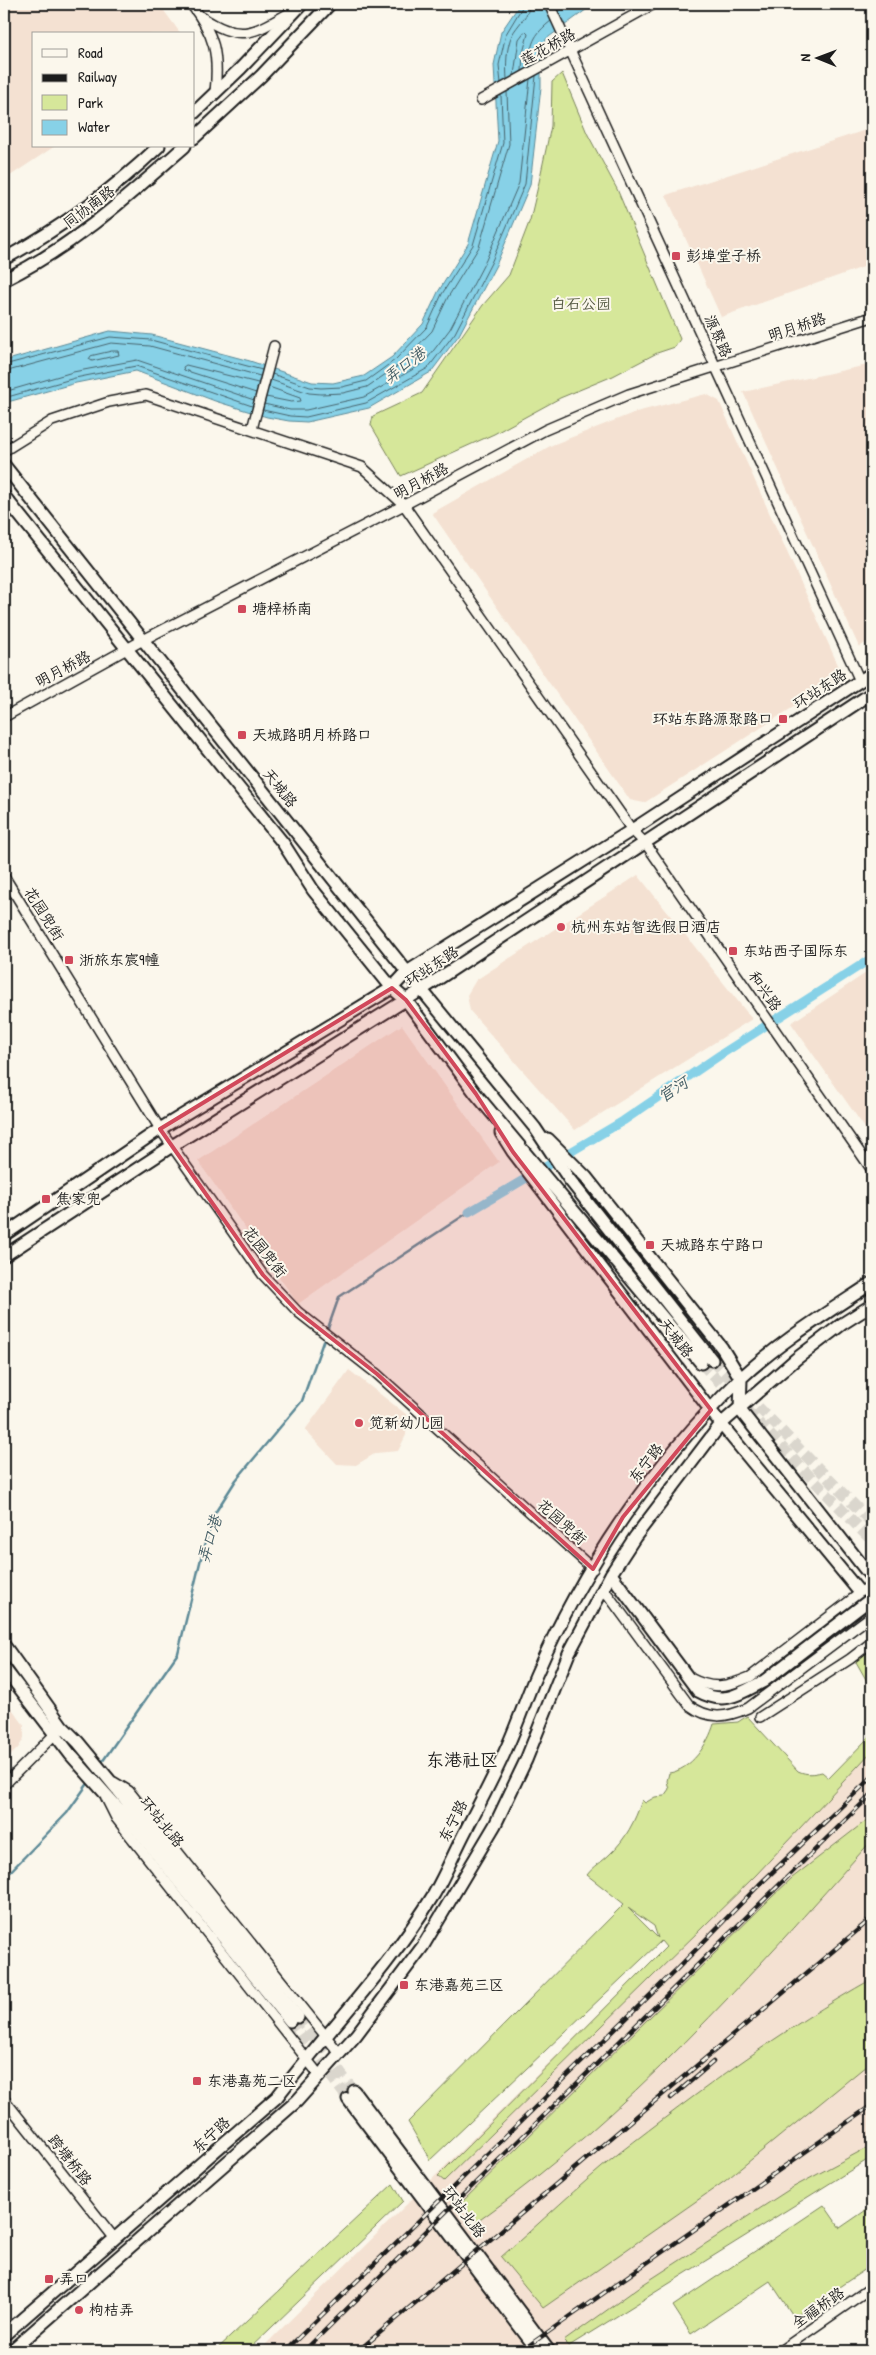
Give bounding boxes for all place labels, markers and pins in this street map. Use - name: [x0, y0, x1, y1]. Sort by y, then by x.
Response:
- place label: 彭埠堂子桥: [686, 245, 761, 266]
- marker: 彭埠堂子桥: [670, 250, 682, 262]
- place label: 塘梓桥南: [252, 598, 312, 619]
- marker: 塘梓桥南: [236, 603, 248, 615]
- place label: 环站东路源聚路口: [653, 708, 773, 729]
- marker: 环站东路源聚路口: [777, 713, 789, 725]
- place label: 天城路明月桥路口: [252, 724, 372, 745]
- marker: 天城路明月桥路口: [236, 729, 248, 741]
- place label: 杭州东站智选假日酒店: [571, 916, 721, 937]
- marker: 杭州东站智选假日酒店: [555, 921, 567, 933]
- place label: 东站西子国际东: [743, 940, 848, 961]
- marker: 东站西子国际东: [727, 945, 739, 957]
- place label: 浙旅东宸9幢: [79, 949, 160, 970]
- marker: 浙旅东宸9幢: [63, 954, 75, 966]
- place label: 焦家兜: [56, 1188, 101, 1209]
- marker: 焦家兜: [40, 1193, 52, 1205]
- place label: 天城路东宁路口: [660, 1234, 765, 1255]
- marker: 天城路东宁路口: [644, 1239, 656, 1251]
- place label: 笕新幼儿园: [369, 1412, 444, 1433]
- marker: 笕新幼儿园: [353, 1417, 365, 1429]
- place label: 东港嘉苑三区: [414, 1974, 504, 1995]
- marker: 东港嘉苑三区: [398, 1979, 410, 1991]
- place label: 东港嘉苑二区: [207, 2070, 297, 2091]
- marker: 东港嘉苑二区: [191, 2075, 203, 2087]
- place label: 弄口: [59, 2268, 89, 2289]
- marker: 弄口: [43, 2273, 55, 2285]
- place label: 枸桔弄: [89, 2299, 134, 2320]
- marker: 枸桔弄: [73, 2304, 85, 2316]

